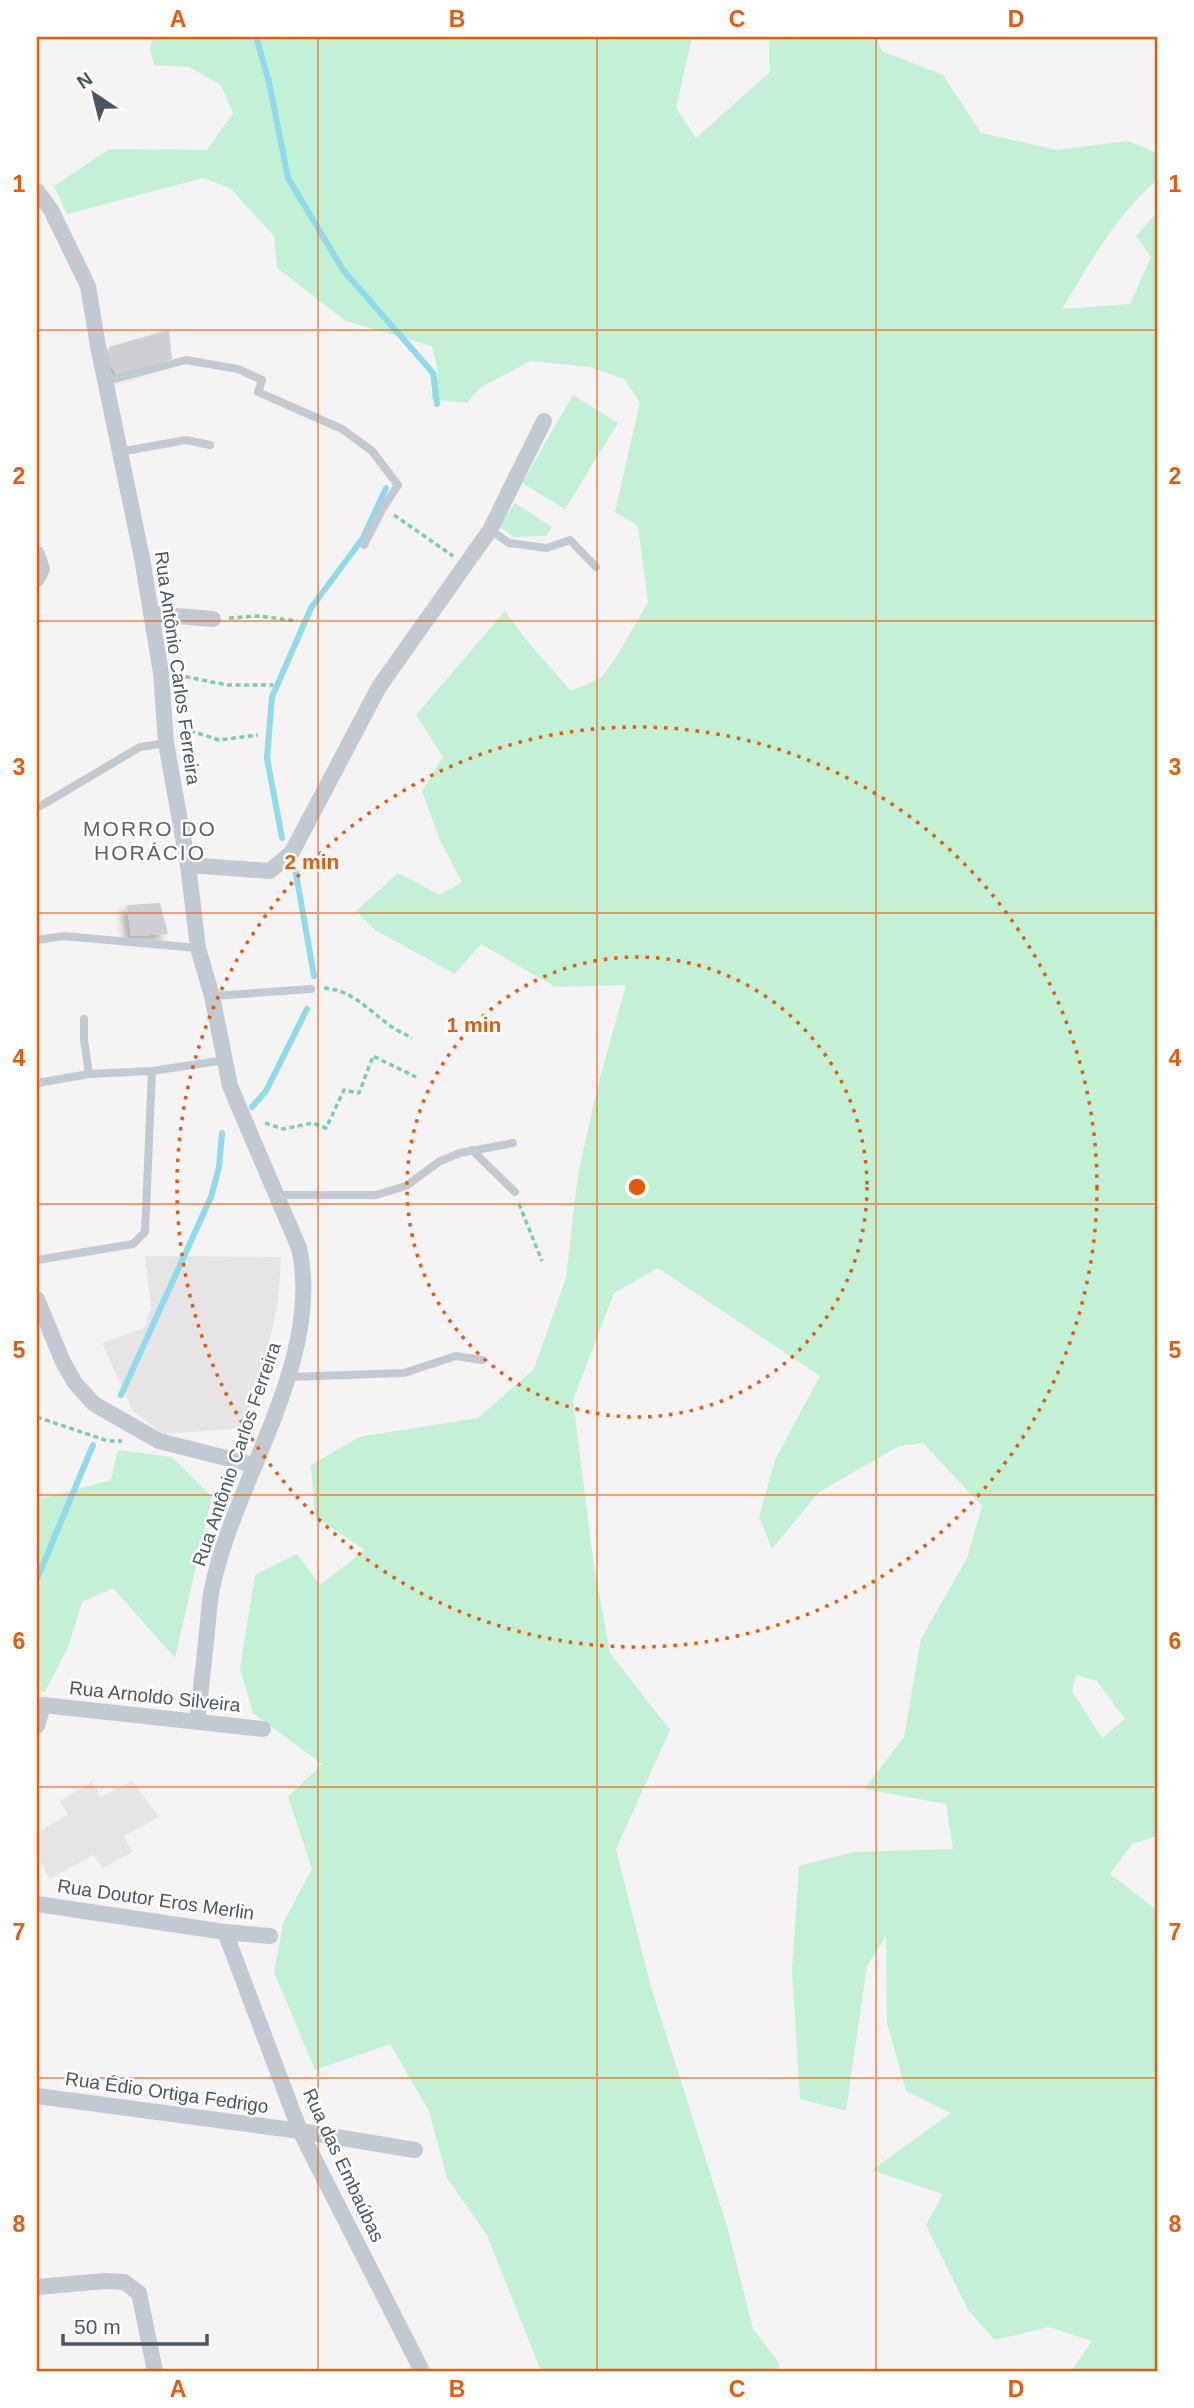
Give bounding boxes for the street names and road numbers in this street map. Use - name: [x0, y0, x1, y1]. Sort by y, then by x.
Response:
- street label: Rua Antônio Carlos Ferreira: [151, 550, 204, 787]
- street label: Rua Antônio Carlos Ferreira: [188, 1339, 285, 1569]
- street label: Rua Arnoldo Silveira: [68, 1677, 242, 1716]
- street label: Rua Doutor Eros Merlin: [56, 1875, 256, 1924]
- street label: Rua Édio Ortiga Fedrigo: [64, 2068, 270, 2117]
- street label: Rua das Embaúbas: [299, 2085, 388, 2245]

